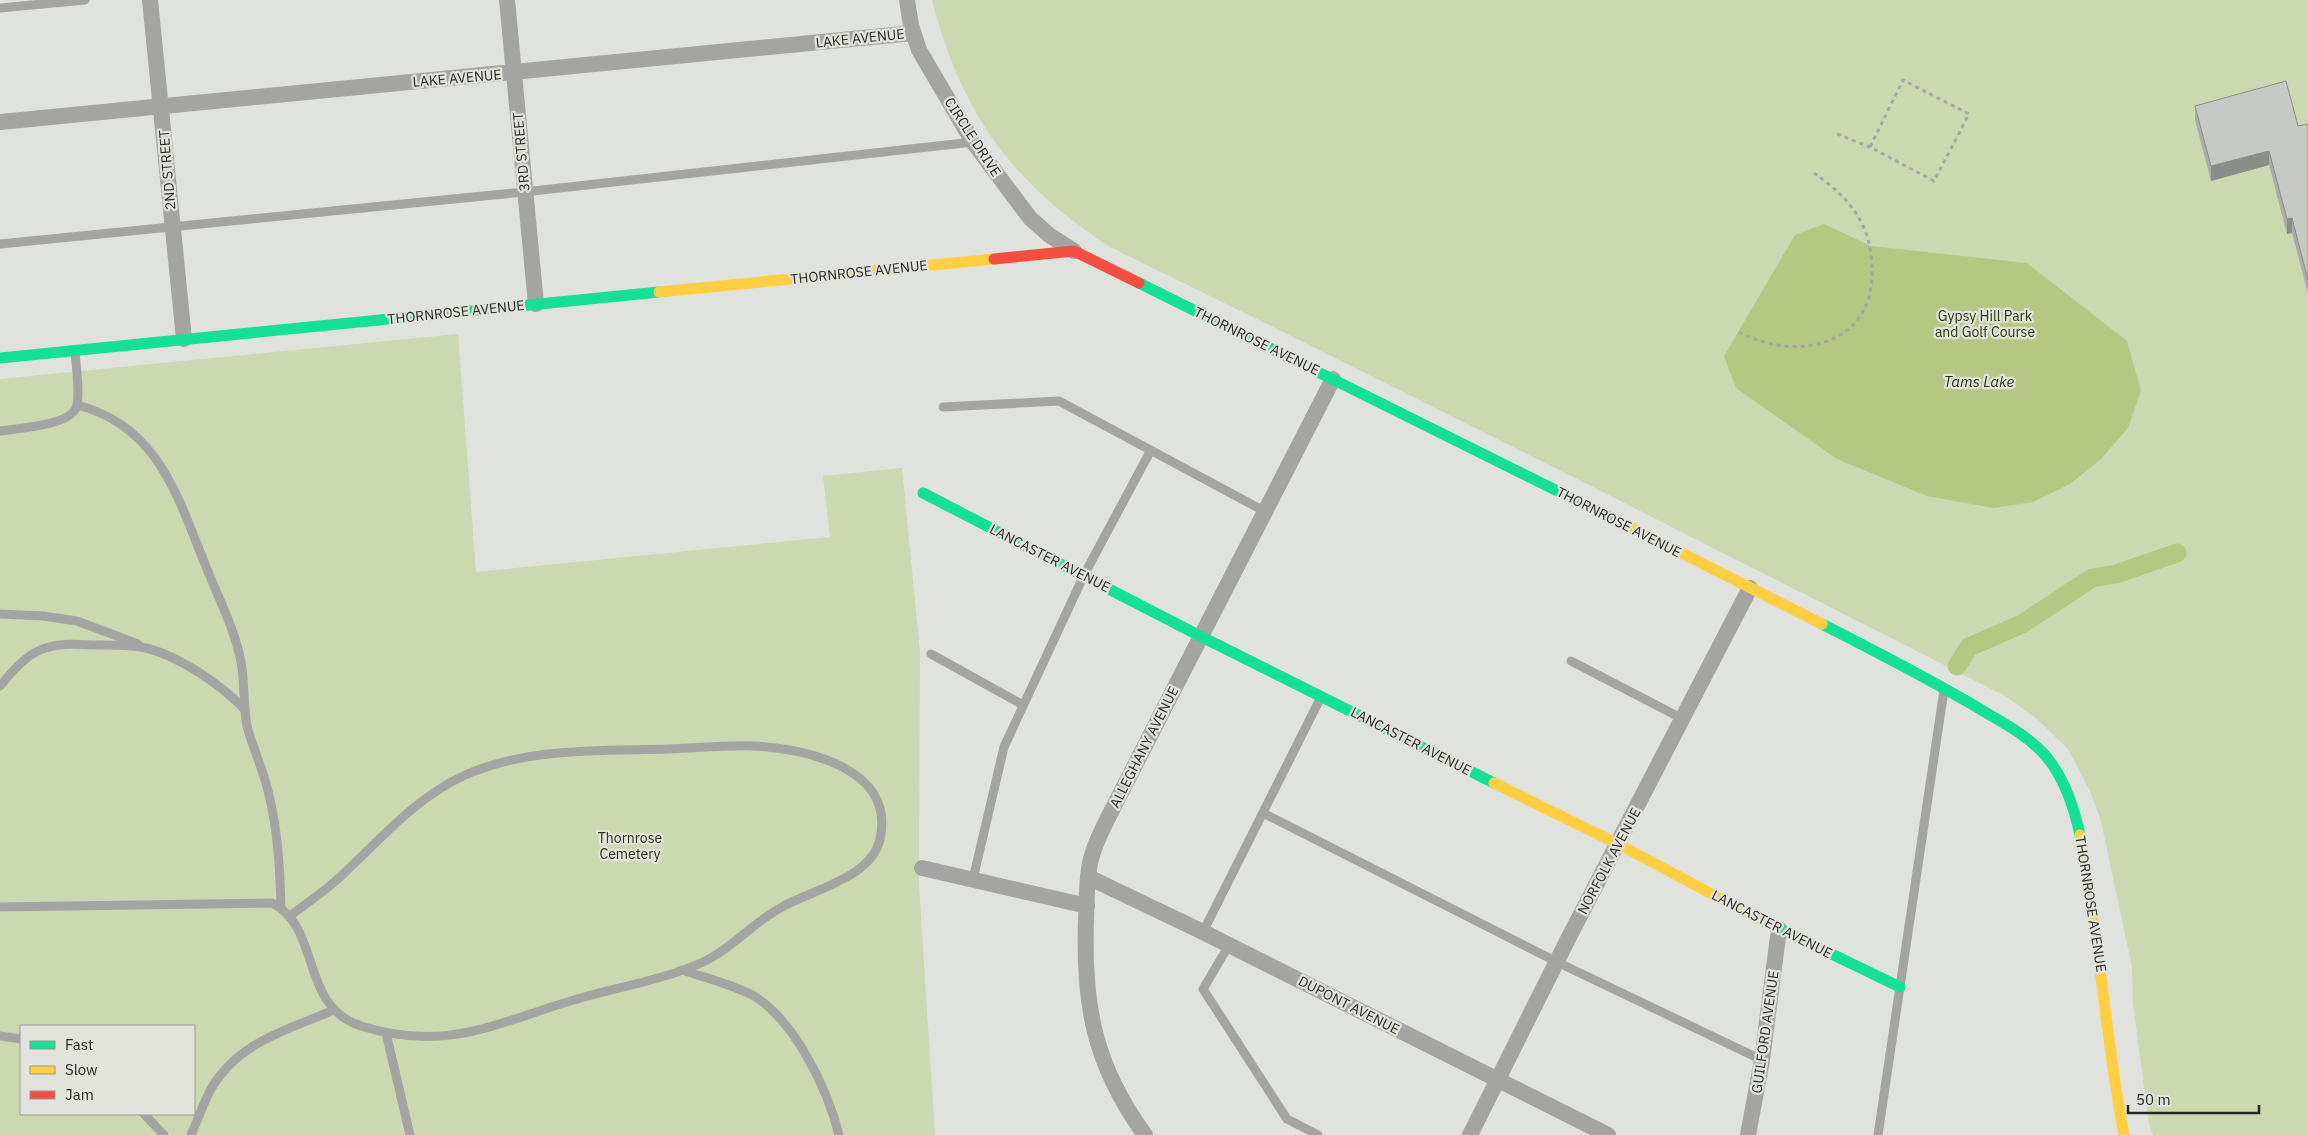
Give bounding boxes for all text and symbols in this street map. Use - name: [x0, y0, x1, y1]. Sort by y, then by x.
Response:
- street label: LAKE AVENUE: [815, 24, 905, 52]
- street label: LAKE AVENUE: [412, 65, 502, 91]
- street label: CIRCLE DRIVE: [941, 94, 1005, 180]
- street label: 3RD STREET: [509, 112, 533, 192]
- street label: 2ND STREET: [155, 129, 179, 211]
- street label: THORNROSE AVENUE: [790, 256, 928, 288]
- street label: THORNROSE AVENUE: [387, 296, 525, 328]
- street label: THORNROSE AVENUE: [1191, 303, 1323, 379]
- park label: Gypsy Hill Park and Golf Course: [1935, 307, 2035, 341]
- water label: Tams Lake: [1944, 372, 2015, 391]
- street label: THORNROSE AVENUE: [1554, 483, 1684, 561]
- street label: LANCASTER AVENUE: [987, 520, 1113, 596]
- street label: ALLEGHANY AVENUE: [1106, 683, 1182, 811]
- street label: LANCASTER AVENUE: [1348, 703, 1474, 779]
- street label: NORFOLK AVENUE: [1573, 805, 1645, 917]
- park label: Thornrose Cemetery: [598, 829, 662, 863]
- street label: THORNROSE AVENUE: [2071, 835, 2111, 973]
- street label: LANCASTER AVENUE: [1709, 886, 1835, 962]
- street label: GUILFORD AVENUE: [1747, 970, 1783, 1094]
- street label: DUPONT AVENUE: [1295, 972, 1403, 1038]
- legend: [20, 1025, 195, 1115]
- text: Fast: [65, 1035, 93, 1054]
- text: Slow: [65, 1060, 98, 1079]
- scale bar: [2128, 1082, 2259, 1114]
- text: Jam: [65, 1085, 94, 1104]
- text: 50 m: [2136, 1090, 2171, 1109]

